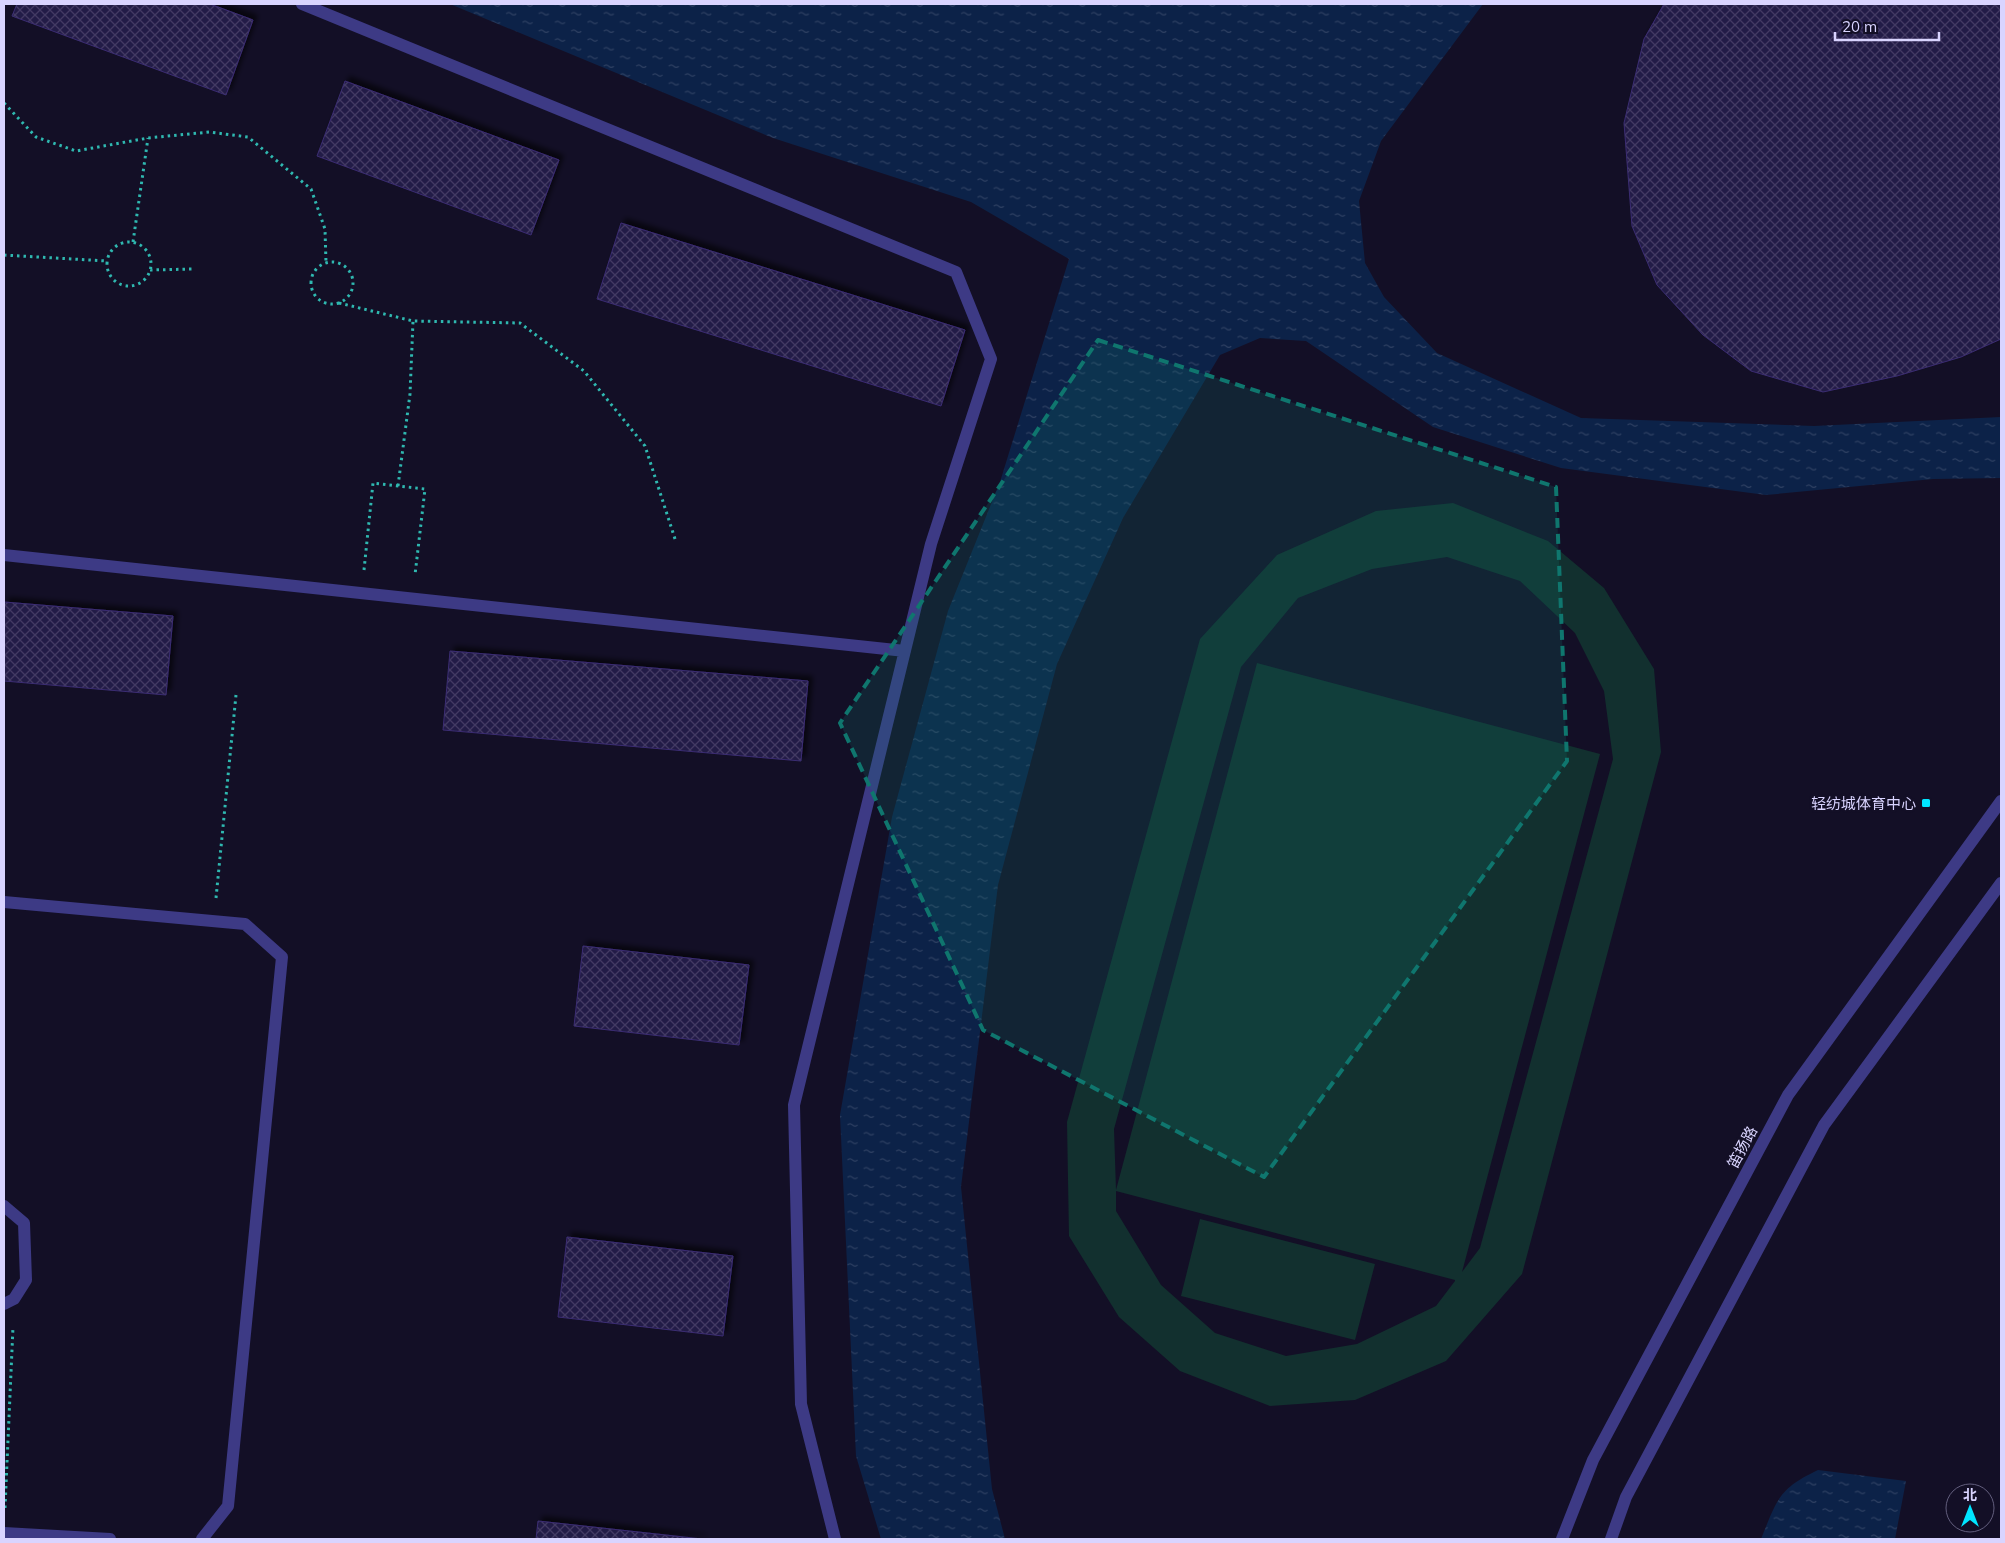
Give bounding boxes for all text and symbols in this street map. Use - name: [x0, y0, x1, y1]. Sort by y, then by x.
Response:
- scale bar: [1835, 10, 1939, 42]
- text: 20 m: [1842, 17, 1877, 36]
- place label: 轻纺城体育中心: [1811, 794, 1916, 813]
- marker: 轻纺城体育中心: [1920, 797, 1932, 809]
- street label: 笛扬路: [1723, 1123, 1761, 1171]
- north arrow: [1945, 1483, 1995, 1533]
- text: 北: [1963, 1486, 1977, 1504]

